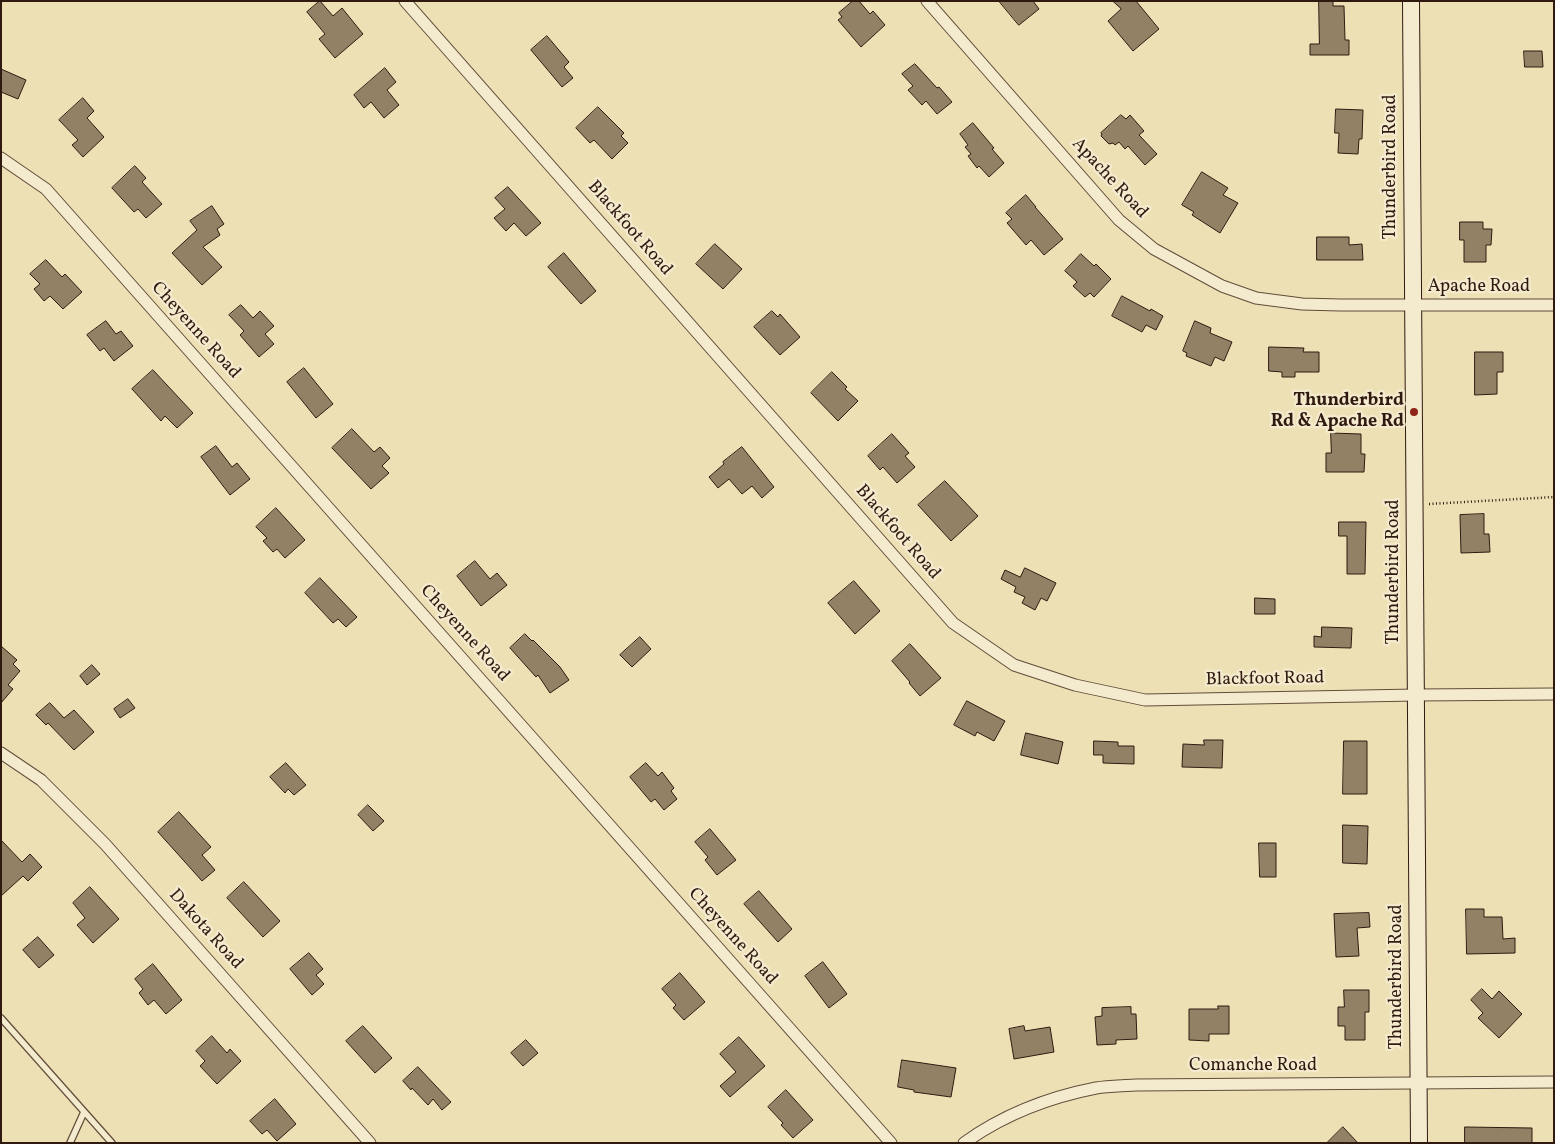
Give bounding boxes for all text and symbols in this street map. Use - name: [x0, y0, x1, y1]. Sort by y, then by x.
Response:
- street label: Thunderbird Road: [1381, 94, 1403, 240]
- street label: Apache Road: [1066, 134, 1152, 224]
- street label: Blackfoot Road: [582, 177, 676, 281]
- street label: Apache Road: [1428, 277, 1530, 299]
- street label: Cheyenne Road: [146, 278, 244, 384]
- place label: Thunderbird Rd & Apache Rd: [1271, 391, 1404, 434]
- marker: Thunderbird Rd & Apache Rd: [1408, 406, 1420, 418]
- street label: Blackfoot Road: [850, 481, 944, 585]
- street label: Thunderbird Road: [1384, 499, 1406, 645]
- street label: Cheyenne Road: [415, 581, 513, 687]
- street label: Blackfoot Road: [1205, 668, 1325, 692]
- street label: Cheyenne Road: [683, 884, 781, 990]
- street label: Dakota Road: [163, 885, 247, 975]
- street label: Thunderbird Road: [1387, 904, 1409, 1050]
- street label: Comanche Road: [1189, 1056, 1317, 1078]

